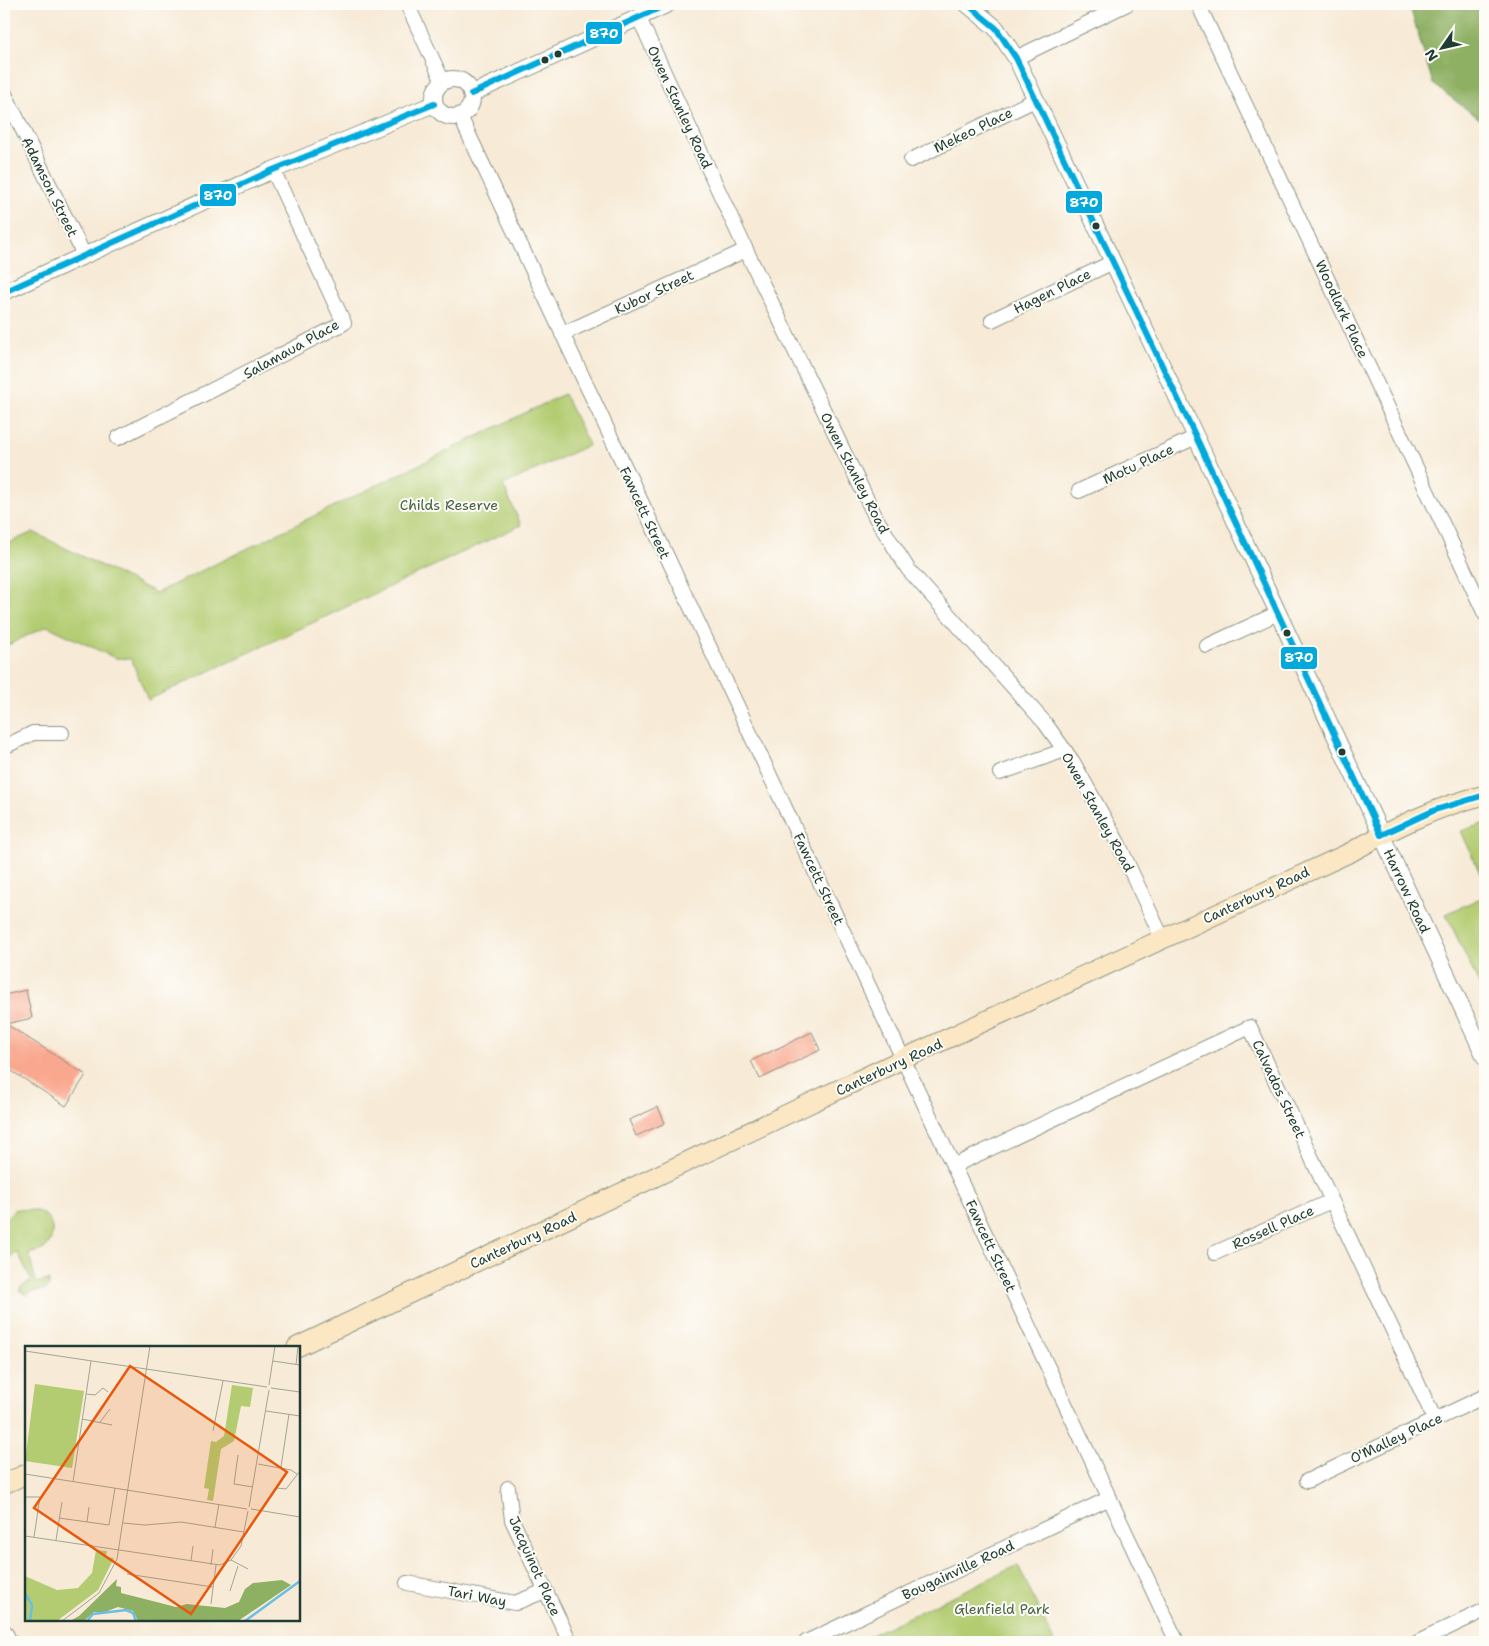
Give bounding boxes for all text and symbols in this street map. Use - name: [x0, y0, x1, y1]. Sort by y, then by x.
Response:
- line badge: 870: [585, 21, 623, 45]
- north arrow: [1416, 22, 1466, 72]
- text: 870: [589, 24, 619, 42]
- street label: Owen Stanley Road: [644, 43, 717, 172]
- text: N: [1421, 46, 1442, 65]
- unlabelled marker: [553, 49, 563, 59]
- unlabelled marker: [540, 55, 550, 65]
- street label: Mekeo Place: [931, 103, 1015, 157]
- street label: Adamson Street: [18, 134, 82, 240]
- line badge: 870: [199, 183, 237, 207]
- text: 870: [203, 186, 233, 204]
- line badge: 870: [1065, 190, 1103, 214]
- text: 870: [1069, 193, 1099, 211]
- unlabelled marker: [1091, 221, 1101, 231]
- street label: Woodlark Place: [1311, 257, 1373, 361]
- street label: Hagen Place: [1010, 264, 1094, 317]
- street label: Kubor Street: [611, 266, 697, 318]
- street label: Salamaua Place: [240, 315, 342, 383]
- street label: Owen Stanley Road: [817, 409, 893, 537]
- street label: Motu Place: [1100, 440, 1176, 488]
- street label: Fawcett Street: [616, 464, 674, 562]
- park label: Childs Reserve: [400, 496, 498, 514]
- unlabelled marker: [1282, 628, 1292, 638]
- line badge: 870: [1280, 646, 1318, 670]
- text: 870: [1284, 648, 1314, 666]
- unlabelled marker: [1337, 747, 1347, 757]
- street label: Owen Stanley Road: [1058, 749, 1138, 875]
- street label: Fawcett Street: [790, 830, 848, 928]
- street label: Harrow Road: [1380, 846, 1434, 936]
- street label: Canterbury Road: [1200, 862, 1312, 928]
- street label: Canterbury Road: [833, 1034, 945, 1100]
- street label: Calvados Street: [1248, 1037, 1310, 1141]
- street label: Fawcett Street: [962, 1197, 1020, 1295]
- street label: Rossell Place: [1229, 1201, 1317, 1253]
- street label: Canterbury Road: [467, 1207, 579, 1273]
- inset map: [25, 1346, 300, 1621]
- street label: O'Malley Place: [1347, 1409, 1445, 1467]
- street label: Jacquinot Place: [505, 1513, 565, 1619]
- street label: Bougainville Road: [899, 1536, 1017, 1604]
- street label: Tari Way: [446, 1581, 508, 1611]
- park label: Glenfield Park: [954, 1600, 1050, 1618]

